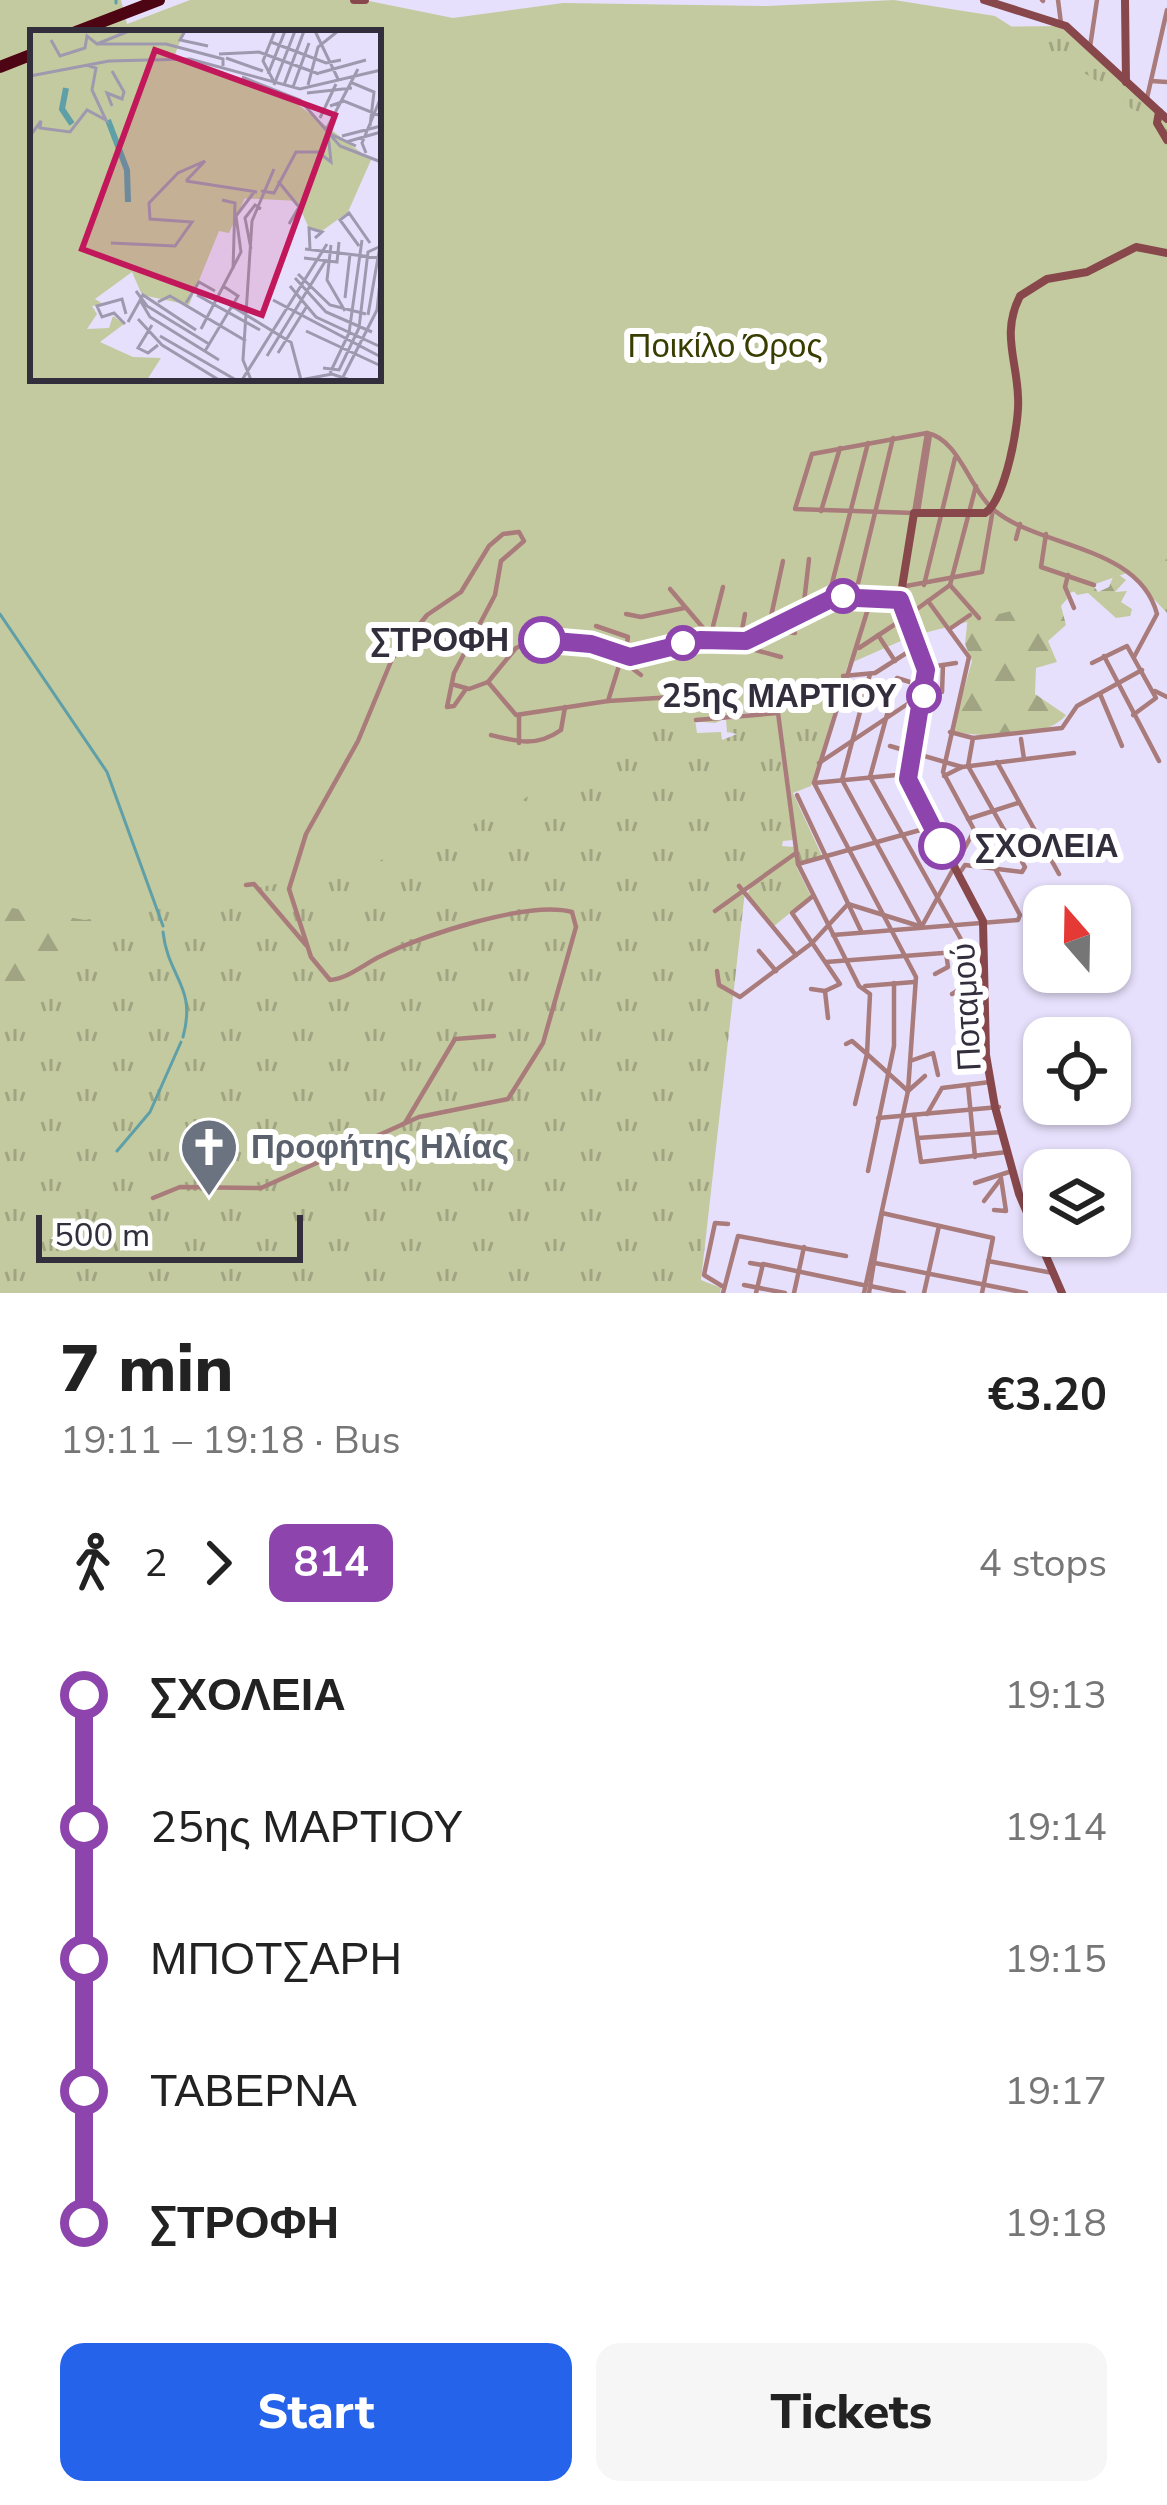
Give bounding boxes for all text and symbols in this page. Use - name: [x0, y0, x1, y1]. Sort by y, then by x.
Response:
- inset map: [30, 30, 381, 381]
- park label: Ποικίλο Όρος: [628, 324, 822, 369]
- unlabelled marker: [827, 580, 859, 612]
- place label: ΣΤΡΟΦΗ: [370, 618, 509, 663]
- marker: ΣΤΡΟΦΗ: [520, 618, 564, 662]
- unlabelled marker: [667, 627, 699, 659]
- place label: 25ης ΜΑΡΤΙΟΥ: [662, 674, 897, 719]
- marker: 25ης ΜΑΡΤΙΟΥ: [908, 680, 940, 712]
- marker: ΣΧΟΛΕΙΑ: [920, 824, 964, 868]
- place label: ΣΧΟΛΕΙΑ: [975, 824, 1119, 869]
- north arrow: [1023, 885, 1131, 993]
- map controls: [1023, 885, 1131, 1257]
- street label: Ποταμού: [941, 942, 993, 1072]
- button: locate: [1023, 1017, 1131, 1125]
- church icon: Προφήτης Ηλίας: [178, 1116, 240, 1198]
- place label: Προφήτης Ηλίας: [251, 1125, 509, 1170]
- button: layers: [1023, 1149, 1131, 1257]
- scale bar: [36, 1209, 303, 1262]
- text: 500 m: [54, 1213, 150, 1258]
- text: 7 min: [60, 1324, 234, 1414]
- text: €3.20: [988, 1365, 1107, 1426]
- text: 19:11 – 19:18 · Bus: [60, 1414, 400, 1467]
- icon: walk: [60, 1530, 126, 1596]
- icon: forward: [185, 1530, 251, 1596]
- text: 814: [293, 1534, 369, 1591]
- text: 2: [144, 1537, 167, 1590]
- text: 4 stops: [978, 1537, 1107, 1590]
- text: ΣΧΟΛΕΙΑ: [150, 1665, 346, 1726]
- text: 19:13: [1005, 1669, 1107, 1722]
- text: 25ης ΜΑΡΤΙΟΥ: [150, 1797, 463, 1858]
- text: 19:14: [1005, 1801, 1107, 1854]
- text: ΜΠΟΤΣΑΡΗ: [150, 1929, 402, 1990]
- text: 19:15: [1005, 1933, 1107, 1986]
- text: ΤΑΒΕΡΝΑ: [150, 2061, 357, 2122]
- text: 19:17: [1005, 2065, 1107, 2118]
- text: ΣΤΡΟΦΗ: [150, 2193, 339, 2254]
- text: 19:18: [1005, 2197, 1107, 2250]
- button: Start: [60, 2343, 572, 2481]
- button: Tickets: [596, 2343, 1107, 2481]

